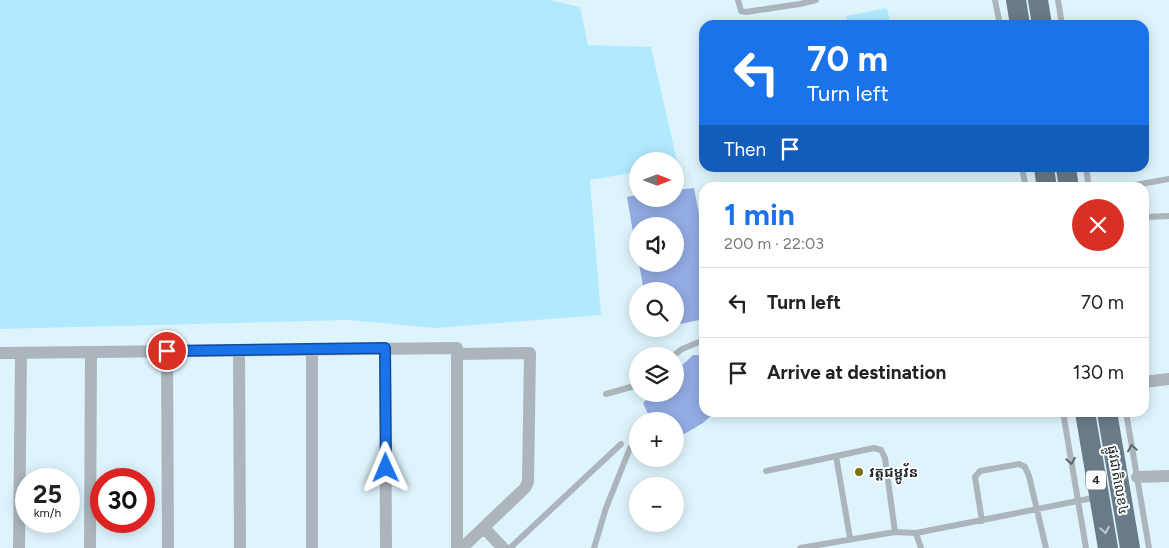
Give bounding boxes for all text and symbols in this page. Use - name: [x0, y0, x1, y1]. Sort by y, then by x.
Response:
- text: 70 m: [807, 38, 888, 80]
- icon: left: [724, 40, 789, 105]
- text: Turn left: [807, 80, 889, 107]
- icon: arrive: [776, 135, 804, 163]
- text: Then: [724, 138, 766, 161]
- north arrow: [629, 152, 684, 208]
- map controls: [629, 152, 684, 532]
- text: 1 min: [724, 196, 795, 233]
- button: close: [1072, 199, 1124, 251]
- button: sound: [629, 217, 684, 272]
- text: 200 m · 22:03: [724, 234, 824, 253]
- button: search: [629, 282, 684, 337]
- icon: left: [724, 289, 752, 317]
- text: Turn left: [767, 291, 841, 314]
- text: 70 m: [1081, 291, 1124, 314]
- pin: [146, 330, 188, 372]
- icon: arrive: [153, 337, 181, 365]
- button: layers: [629, 347, 684, 402]
- icon: arrive: [724, 359, 752, 387]
- text: Arrive at destination: [767, 361, 946, 384]
- text: 130 m: [1073, 361, 1124, 384]
- button: +: [629, 412, 684, 467]
- position arrow: [359, 441, 411, 493]
- street label: ផ្លូវជាតិលេខ៤: [1100, 444, 1132, 517]
- one-way arrow: [1128, 444, 1138, 452]
- one-way arrow: [1066, 456, 1076, 465]
- place label: វត្តជម្ពូវ័ន: [869, 463, 918, 485]
- marker: វត្តជម្ពូវ័ន: [853, 466, 865, 478]
- speed limit sign: 30: [90, 468, 155, 533]
- road number: 4: [1086, 470, 1106, 490]
- button: −: [629, 477, 684, 532]
- text: 25: [33, 479, 62, 509]
- text: km/h: [34, 506, 61, 520]
- one-way arrow: [1099, 525, 1109, 534]

